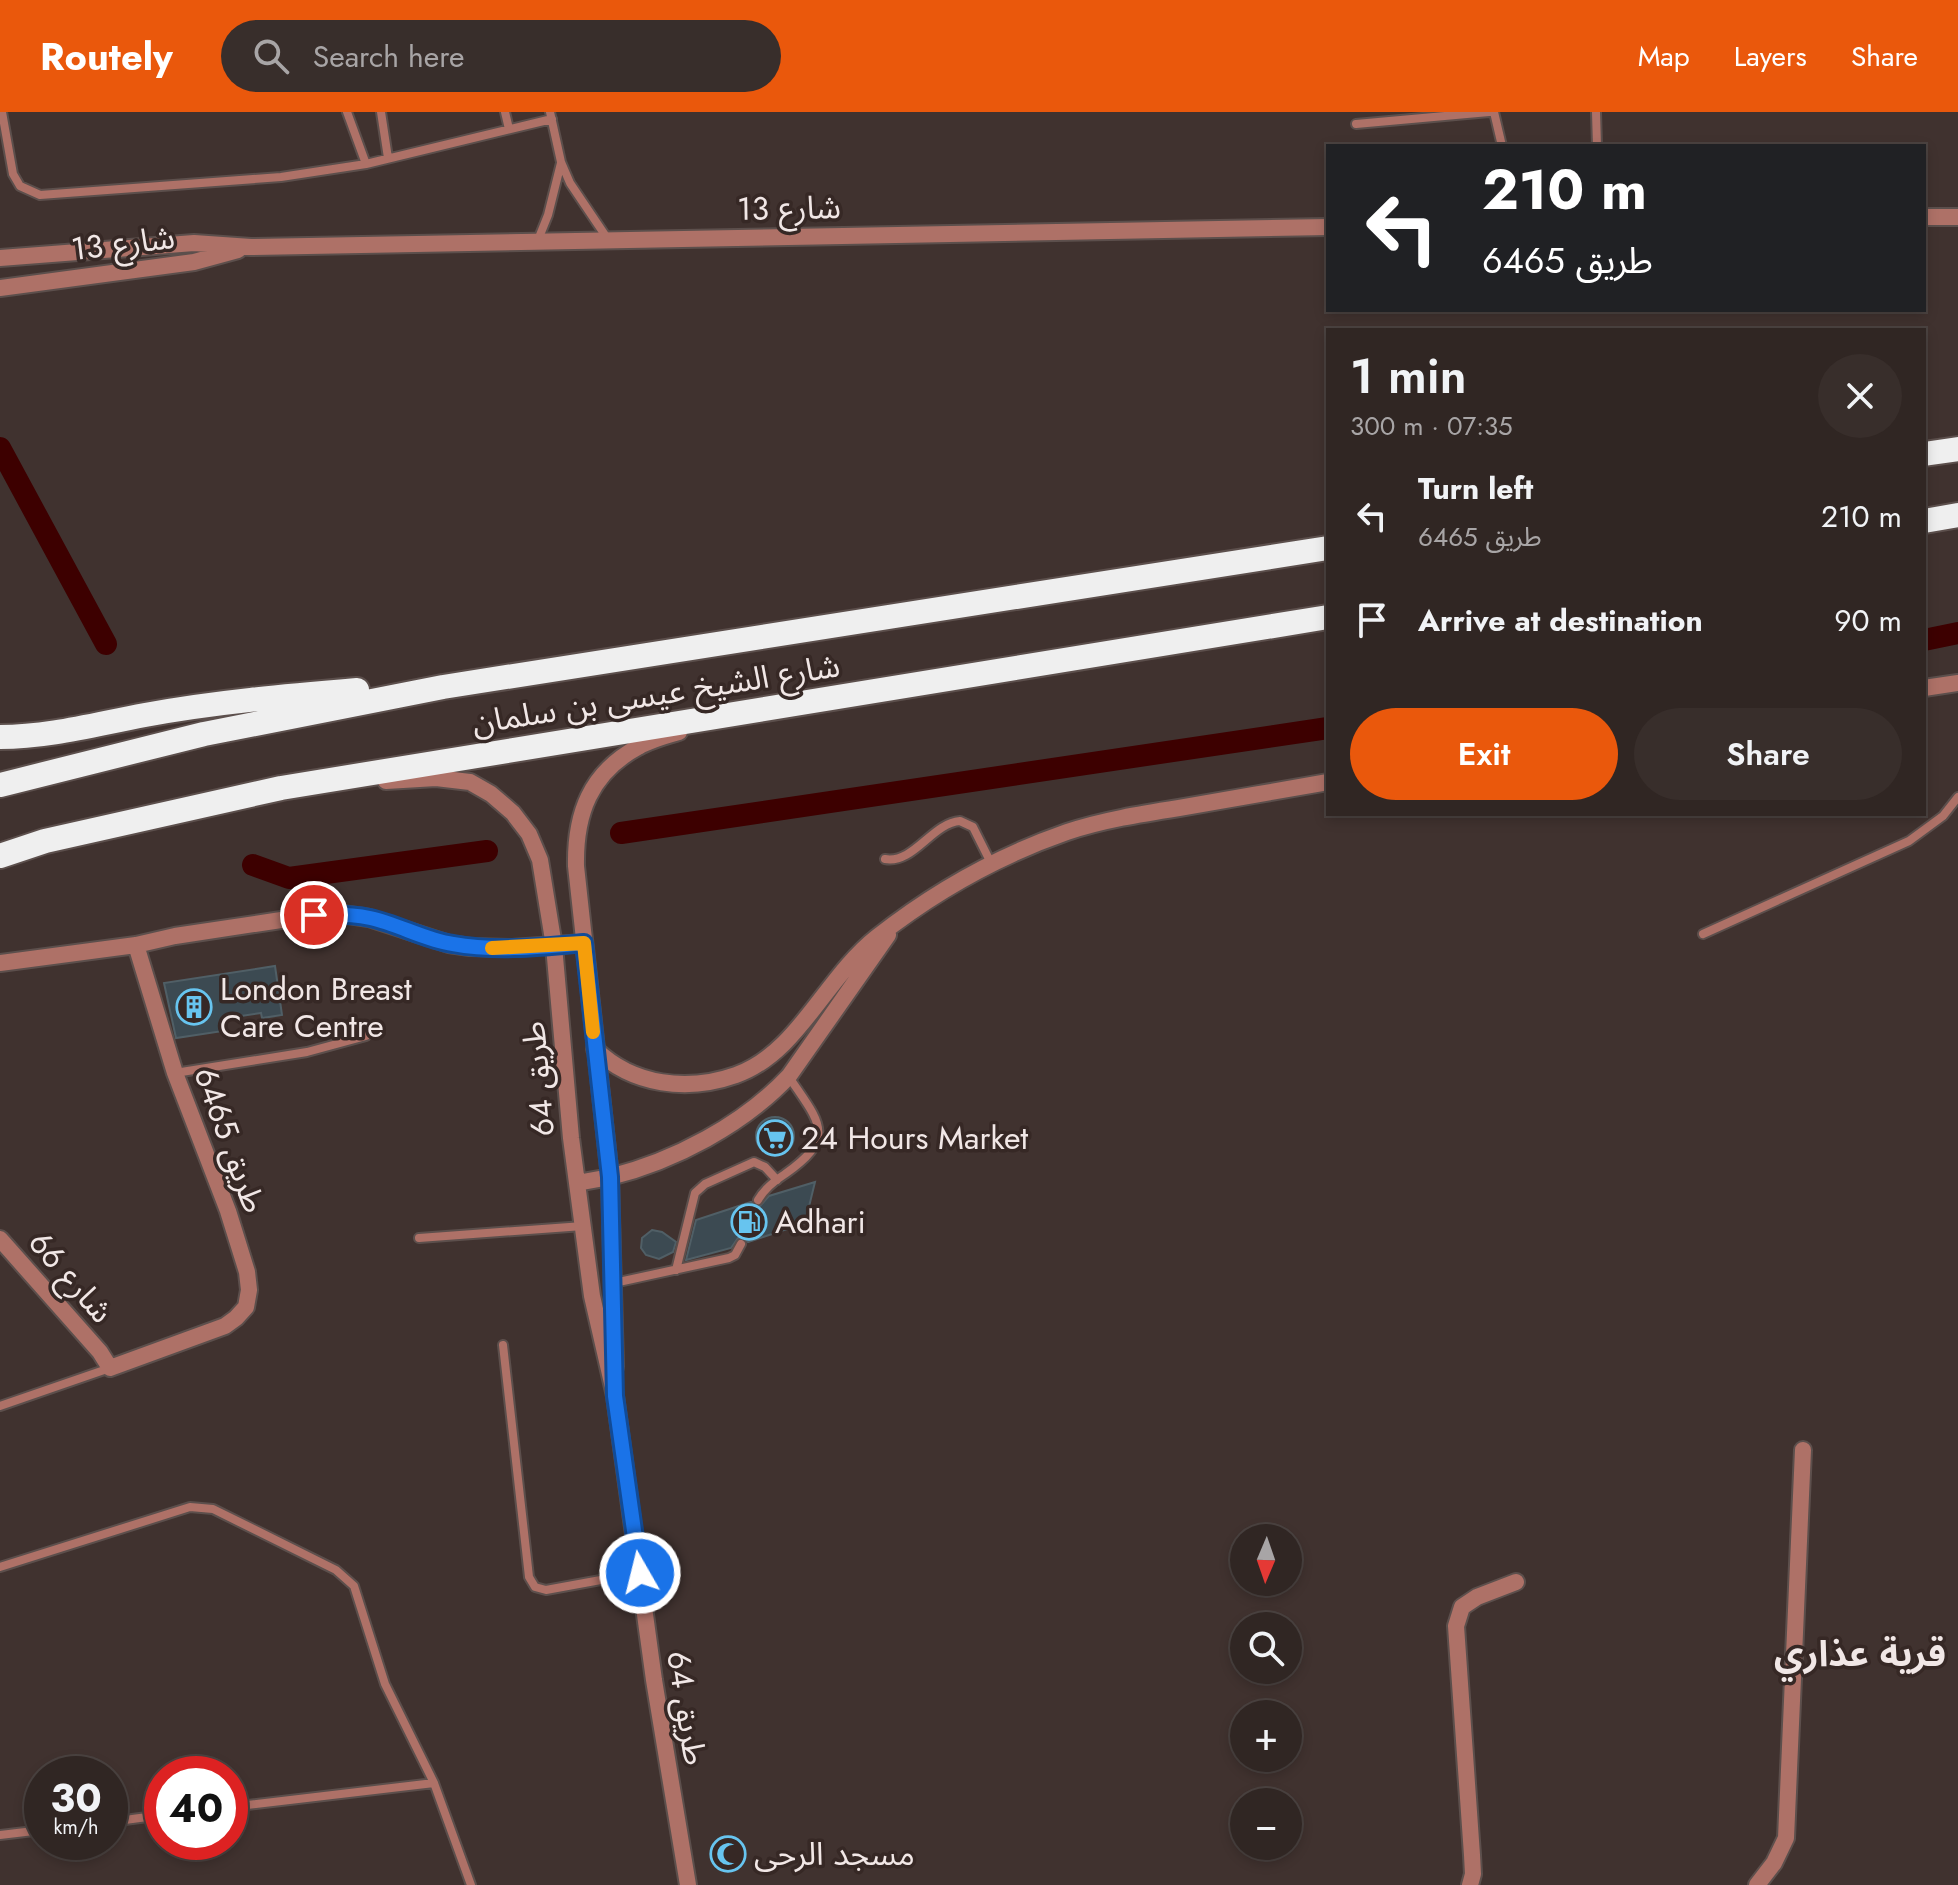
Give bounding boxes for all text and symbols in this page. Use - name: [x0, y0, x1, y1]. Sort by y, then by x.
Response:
- search box: [221, 20, 781, 92]
- text: Routely: [40, 29, 173, 84]
- icon: search: [249, 34, 293, 78]
- text: Search here: [313, 35, 465, 78]
- text: Map: [1638, 36, 1690, 77]
- text: Layers: [1734, 36, 1807, 77]
- text: Share: [1851, 36, 1918, 77]
- text: 210 m: [1482, 149, 1647, 230]
- icon: left: [1350, 176, 1454, 280]
- street label: شارع 13: [737, 184, 841, 233]
- street label: شارع 13: [69, 214, 177, 273]
- text: طريق 6465: [1482, 234, 1653, 286]
- text: 1 min: [1350, 342, 1467, 411]
- button: close: [1818, 354, 1902, 438]
- text: 300 m · 07:35: [1350, 407, 1513, 445]
- text: Turn left: [1418, 467, 1533, 510]
- icon: left: [1350, 494, 1394, 538]
- text: 210 m: [1821, 495, 1902, 538]
- text: طريق 6465: [1418, 518, 1541, 556]
- icon: arrive: [1350, 598, 1394, 642]
- text: Arrive at destination: [1418, 599, 1703, 642]
- text: 90 m: [1834, 599, 1902, 642]
- street label: شارع الشيخ عيسى بن سلمان: [469, 642, 843, 747]
- button: Exit: [1350, 708, 1618, 800]
- button: Share: [1634, 708, 1902, 800]
- pin: [280, 881, 348, 949]
- icon: arrive: [292, 893, 336, 937]
- place label: London Breast Care Centre: [220, 966, 412, 1049]
- building icon: London Breast Care Centre: [175, 988, 213, 1026]
- street label: طريق 64: [510, 1019, 566, 1139]
- street label: طريق 6465: [182, 1061, 278, 1219]
- place label: 24 Hours Market: [801, 1115, 1028, 1161]
- supermarket icon: 24 Hours Market: [756, 1119, 794, 1157]
- place label: Adhari: [775, 1199, 866, 1245]
- fuel station icon: Adhari: [730, 1203, 768, 1241]
- street label: شارع 66: [17, 1221, 124, 1334]
- north arrow: [1230, 1524, 1302, 1596]
- map controls: [1230, 1524, 1302, 1860]
- position arrow: [598, 1531, 682, 1615]
- button: search: [1230, 1612, 1302, 1684]
- district label: قرية عذاري: [1774, 1627, 1946, 1682]
- street label: طريق 64: [655, 1647, 719, 1769]
- button: +: [1230, 1700, 1302, 1772]
- speed limit sign: 40: [144, 1756, 248, 1860]
- text: 30: [50, 1769, 102, 1827]
- button: −: [1230, 1788, 1302, 1860]
- text: km/h: [53, 1813, 99, 1842]
- place label: مسجد الرحى: [754, 1831, 915, 1877]
- mosque icon: مسجد الرحى: [709, 1835, 747, 1873]

